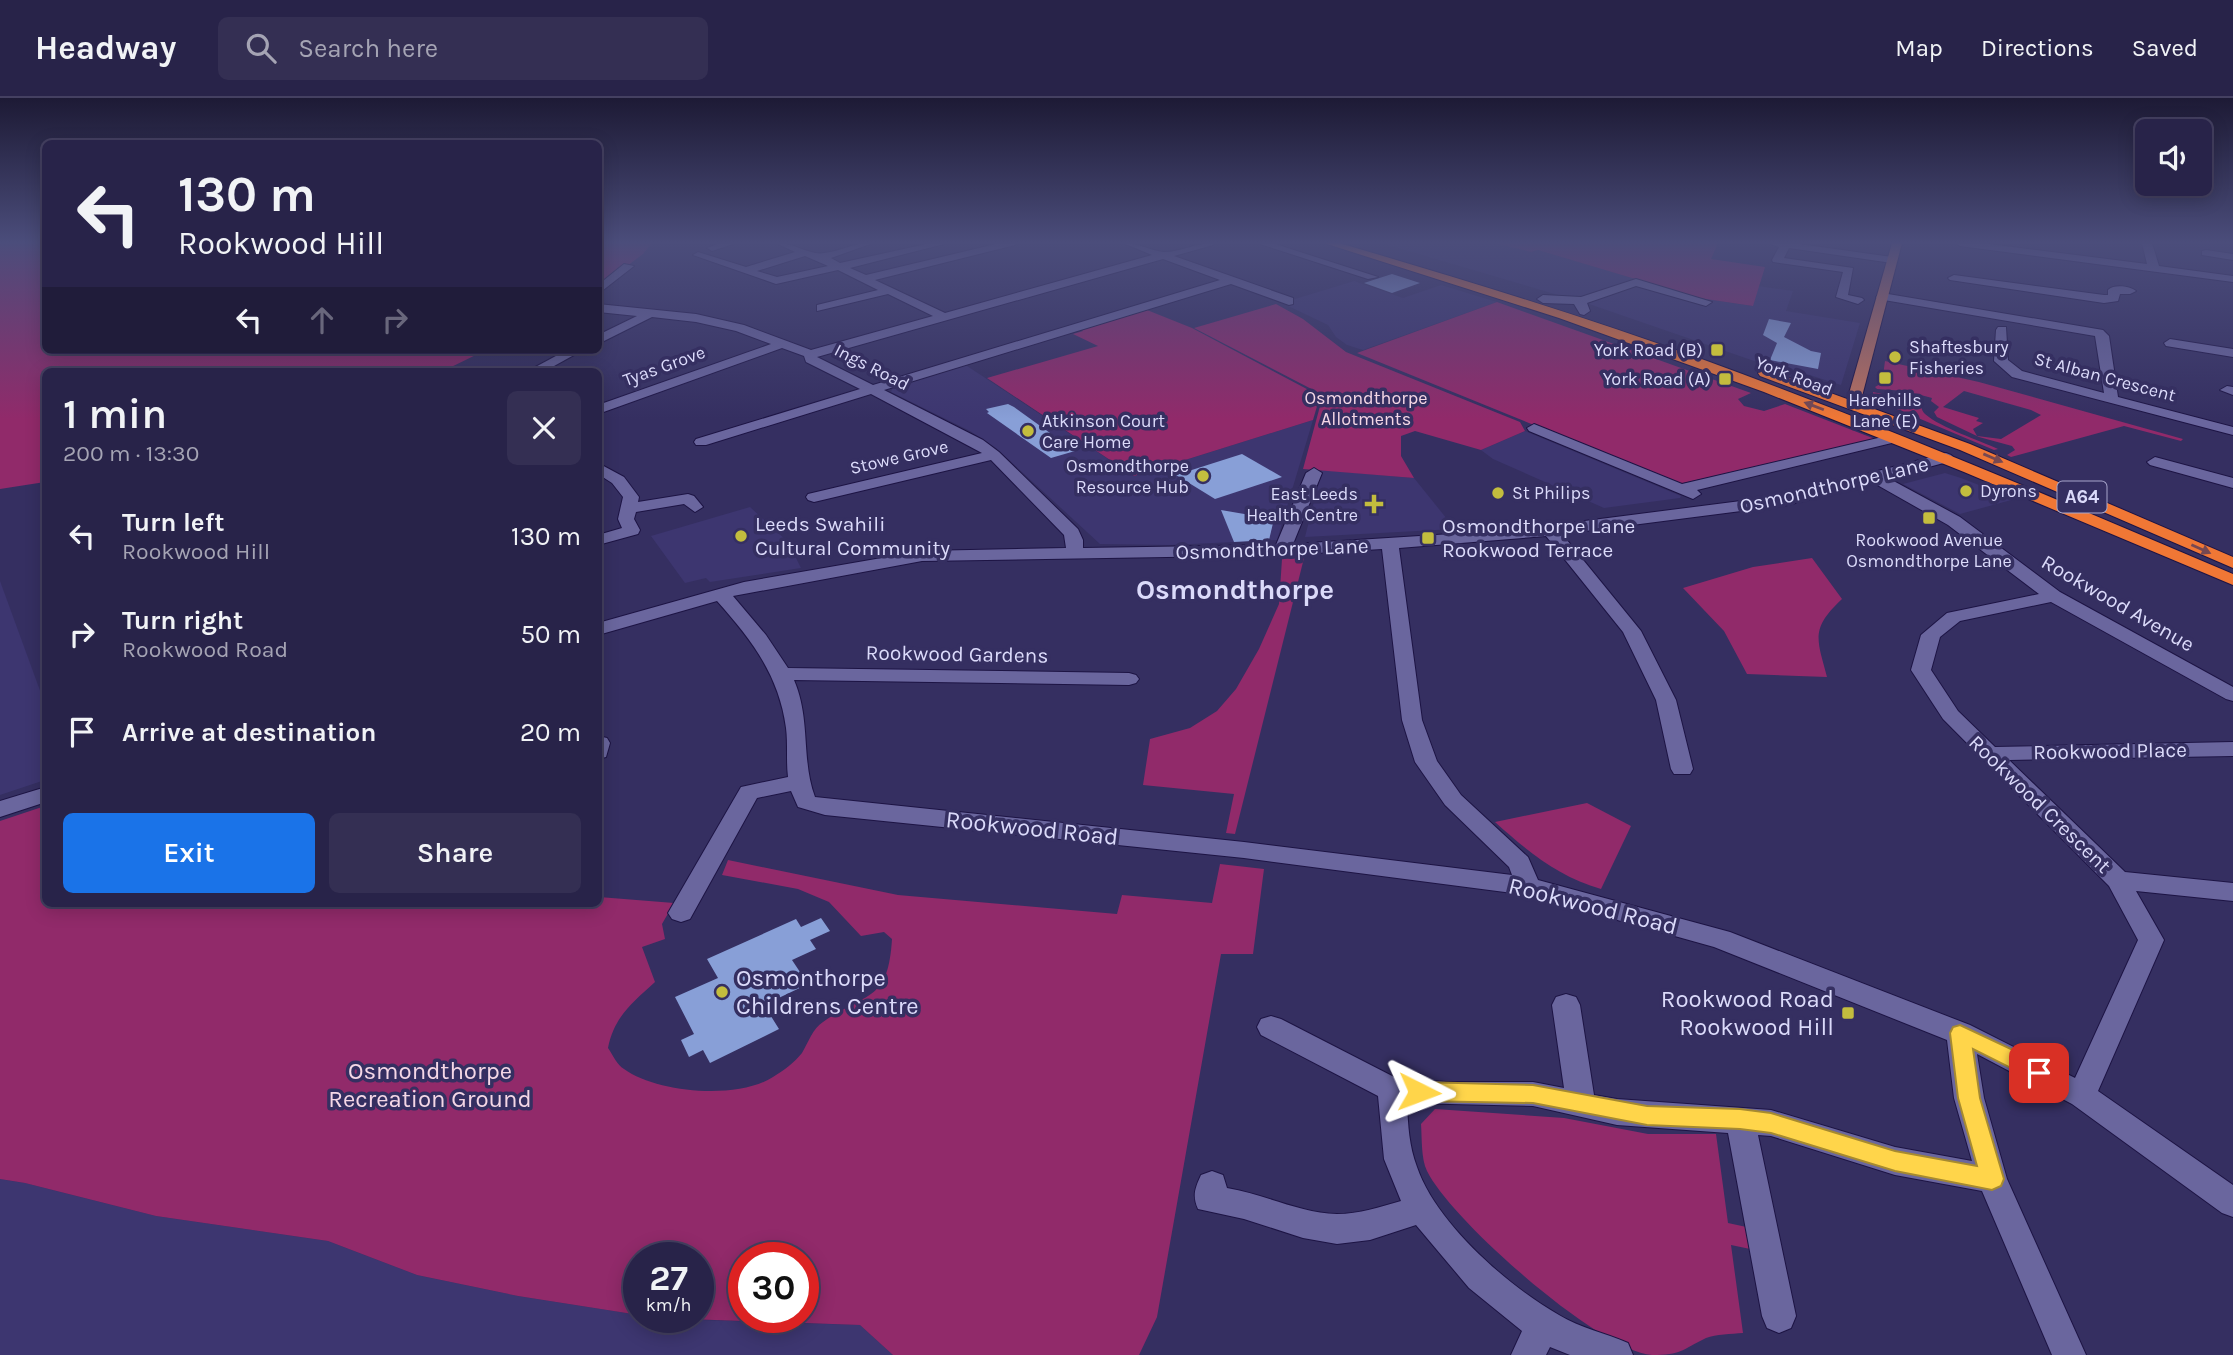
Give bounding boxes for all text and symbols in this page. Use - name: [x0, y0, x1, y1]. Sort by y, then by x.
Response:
- search box: [218, 17, 708, 80]
- text: Headway: [35, 29, 176, 67]
- icon: search: [242, 29, 280, 67]
- text: Search here: [298, 33, 438, 64]
- text: Map: [1895, 34, 1943, 62]
- text: Directions: [1981, 34, 2094, 62]
- text: Saved: [2132, 34, 2198, 62]
- map controls: [2135, 119, 2212, 196]
- button: sound: [2135, 119, 2212, 196]
- text: 130 m: [178, 166, 316, 223]
- icon: left: [63, 168, 154, 259]
- text: Rookwood Hill: [178, 225, 384, 262]
- icon: left: [230, 301, 268, 339]
- icon: ahead: [303, 301, 341, 339]
- icon: right: [376, 301, 414, 339]
- place label: Shaftesbury Fisheries: [1909, 336, 2009, 379]
- street label: Ings Road: [831, 339, 913, 395]
- place label: York Road (B): [1594, 339, 1703, 361]
- street label: Tyas Grove: [620, 341, 708, 391]
- marker: York Road (B): [1709, 342, 1725, 358]
- street label: St Alban Crescent: [2032, 348, 2178, 407]
- marker: Shaftesbury Fisheries: [1887, 349, 1903, 365]
- street label: York Road: [1752, 351, 1836, 401]
- place label: York Road (A): [1603, 368, 1711, 390]
- marker: Harehills Lane (E): [1877, 370, 1893, 386]
- marker: York Road (A): [1717, 371, 1733, 387]
- park label: Osmondthorpe Allotments: [1304, 387, 1428, 430]
- text: 1 min: [63, 389, 167, 439]
- place label: Harehills Lane (E): [1848, 389, 1922, 432]
- button: close: [507, 391, 581, 465]
- one-way arrow: [1804, 401, 1825, 412]
- place label: Atkinson Court Care Home: [1042, 410, 1165, 453]
- marker: Atkinson Court Care Home: [1020, 423, 1036, 439]
- street label: Stowe Grove: [848, 435, 950, 479]
- text: 200 m · 13:30: [63, 440, 199, 467]
- street label: Osmondthorpe Lane: [1737, 452, 1931, 518]
- one-way arrow: [1983, 453, 2004, 464]
- place label: Osmondthorpe Resource Hub: [1066, 455, 1189, 498]
- marker: Osmondthorpe Resource Hub: [1195, 468, 1211, 484]
- place label: Dyrons: [1980, 480, 2037, 502]
- place label: St Philips: [1512, 482, 1591, 504]
- road number: A64: [2058, 482, 2106, 512]
- place label: East Leeds Health Centre: [1246, 483, 1358, 526]
- marker: Dyrons: [1958, 483, 1974, 499]
- marker: St Philips: [1490, 485, 1506, 501]
- marker: East Leeds Health Centre: [1364, 494, 1384, 514]
- text: Turn left: [122, 507, 224, 538]
- marker: Rookwood Avenue Osmondthorpe Lane: [1921, 510, 1937, 526]
- place label: Leeds Swahili Cultural Community: [755, 512, 950, 560]
- place label: Osmondthorpe Lane Rookwood Terrace: [1442, 514, 1635, 562]
- icon: left: [63, 517, 101, 555]
- text: 130 m: [511, 521, 581, 552]
- marker: Leeds Swahili Cultural Community: [733, 528, 749, 544]
- place label: Rookwood Avenue Osmondthorpe Lane: [1846, 529, 2012, 572]
- marker: Osmondthorpe Lane Rookwood Terrace: [1420, 530, 1436, 546]
- street label: Osmondthorpe Lane: [1175, 534, 1369, 564]
- text: Rookwood Hill: [122, 538, 270, 565]
- one-way arrow: [2191, 544, 2212, 555]
- street label: Rookwood Avenue: [2037, 550, 2199, 656]
- district label: Osmondthorpe: [1136, 573, 1334, 606]
- text: Turn right: [122, 605, 243, 636]
- icon: right: [63, 615, 101, 653]
- text: 50 m: [520, 619, 581, 650]
- text: Rookwood Road: [122, 636, 288, 663]
- street label: Rookwood Gardens: [865, 640, 1049, 668]
- icon: arrive: [63, 713, 101, 751]
- text: Arrive at destination: [122, 717, 376, 748]
- text: 20 m: [520, 717, 581, 748]
- street label: Rookwood Crescent: [1964, 730, 2116, 878]
- street label: Rookwood Place: [2033, 738, 2187, 764]
- street label: Rookwood Road: [944, 805, 1120, 851]
- button: Exit: [63, 813, 315, 893]
- button: Share: [329, 813, 581, 893]
- street label: Rookwood Road: [1506, 871, 1680, 941]
- place label: Osmonthorpe Childrens Centre: [736, 964, 919, 1020]
- marker: Osmonthorpe Childrens Centre: [714, 984, 730, 1000]
- place label: Rookwood Road Rookwood Hill: [1661, 985, 1834, 1041]
- marker: Rookwood Road Rookwood Hill: [1840, 1005, 1856, 1021]
- pin: [2009, 1043, 2069, 1103]
- icon: arrive: [2020, 1054, 2058, 1092]
- position arrow: [1382, 1055, 1456, 1129]
- park label: Osmondthorpe Recreation Ground: [328, 1057, 532, 1113]
- speed limit sign: 30: [728, 1242, 819, 1333]
- text: 27: [649, 1258, 688, 1299]
- text: km/h: [646, 1294, 691, 1316]

